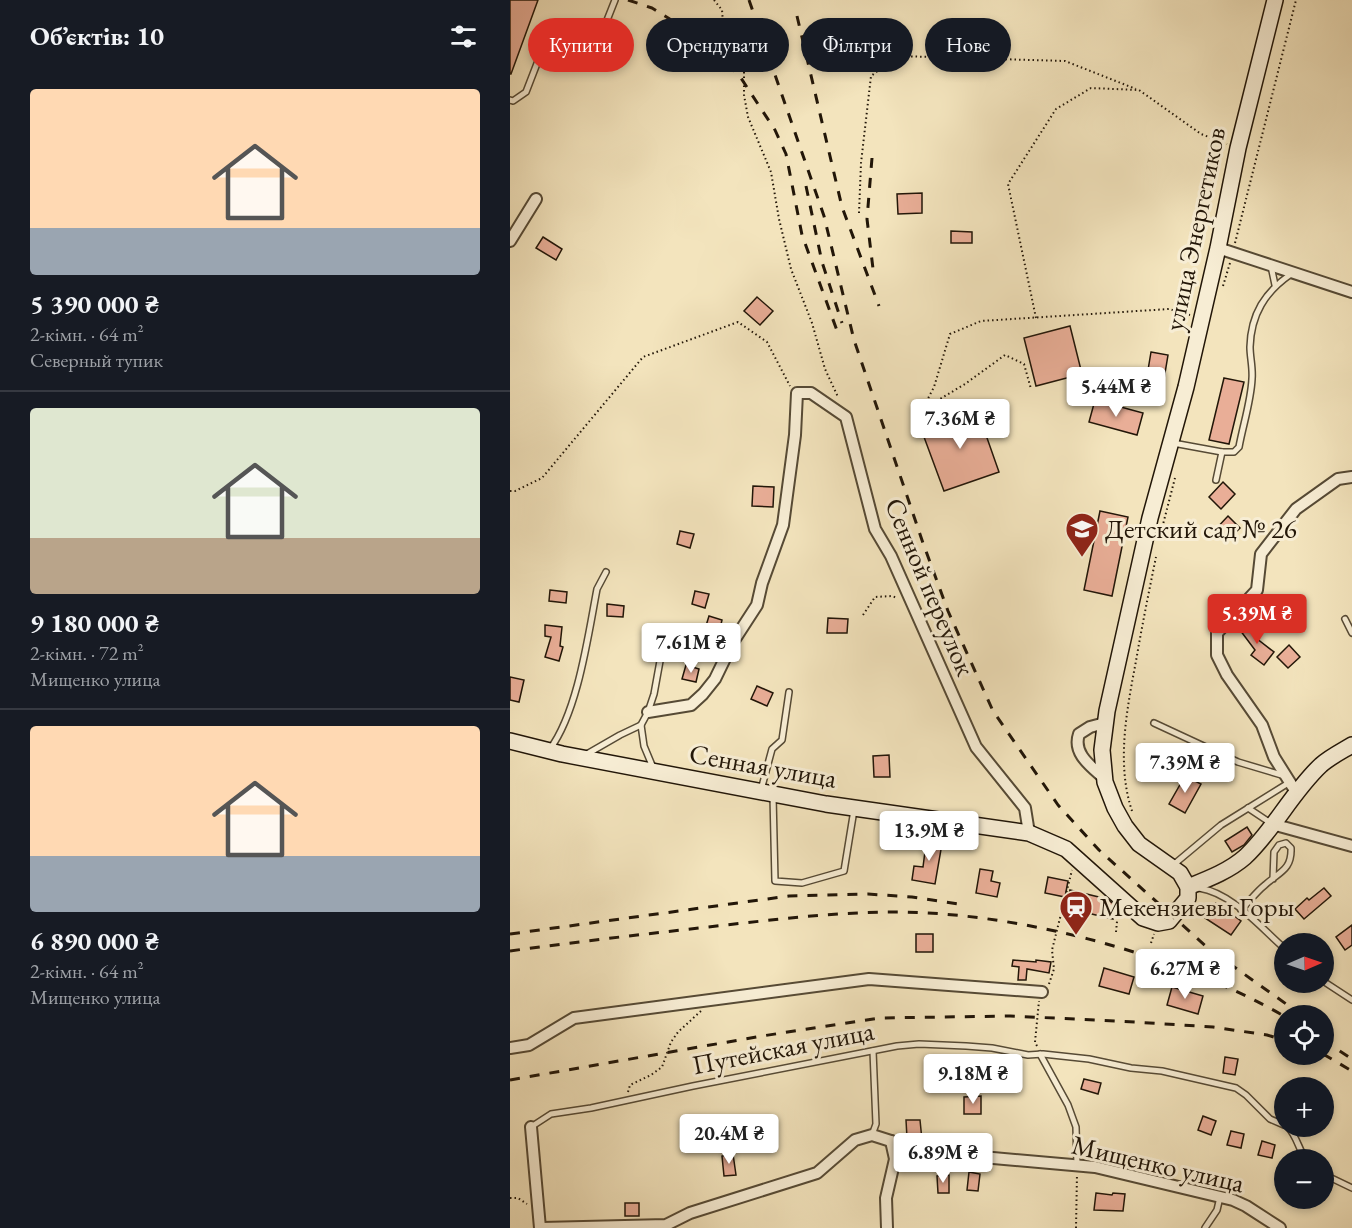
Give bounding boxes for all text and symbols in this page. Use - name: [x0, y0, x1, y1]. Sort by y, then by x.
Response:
- chip: Купити: [528, 18, 634, 72]
- chip: Орендувати: [646, 18, 789, 72]
- chip: Фільтри: [801, 18, 913, 72]
- chip: Нове: [925, 18, 1011, 72]
- text: Об’єктів: 10: [30, 19, 164, 53]
- icon: filters: [447, 20, 480, 53]
- street label: улица Энергетиков: [1156, 124, 1233, 334]
- icon: home: [201, 128, 309, 236]
- text: 5 390 000 ₴: [30, 287, 159, 321]
- text: 2-кімн. · 64 m²: [30, 321, 144, 347]
- text: Северный тупик: [30, 347, 163, 373]
- pin: 5.44M ₴: [1061, 367, 1171, 418]
- text: 5.44M ₴: [1081, 373, 1151, 399]
- pin: 7.36M ₴: [905, 399, 1015, 450]
- text: 7.36M ₴: [925, 405, 995, 431]
- icon: home: [201, 447, 309, 555]
- street label: Сенной переулок: [877, 493, 984, 681]
- school or university icon: Детский сад № 26: [1064, 511, 1100, 558]
- place label: Детский сад № 26: [1105, 511, 1297, 546]
- pin: 5.39M ₴: [1202, 594, 1312, 645]
- text: 5.39M ₴: [1222, 600, 1292, 626]
- text: 9 180 000 ₴: [30, 606, 159, 640]
- pin: 7.61M ₴: [636, 623, 746, 674]
- text: 7.61M ₴: [656, 629, 726, 655]
- text: 2-кімн. · 72 m²: [30, 640, 144, 666]
- text: Мищенко улица: [30, 666, 160, 692]
- street label: Сенная улица: [687, 735, 840, 796]
- pin: 7.39M ₴: [1130, 743, 1240, 794]
- text: 7.39M ₴: [1150, 749, 1220, 775]
- icon: home: [201, 765, 309, 873]
- pin: 13.9M ₴: [874, 811, 984, 862]
- text: 13.9M ₴: [894, 817, 964, 843]
- station icon: Мекензиевы Горы: [1058, 889, 1094, 936]
- place label: Мекензиевы Горы: [1099, 889, 1294, 924]
- text: 6 890 000 ₴: [30, 924, 159, 958]
- north arrow: [1274, 933, 1334, 993]
- map controls: [1274, 933, 1334, 1209]
- pin: 6.27M ₴: [1130, 949, 1240, 1000]
- text: 6.27M ₴: [1150, 955, 1220, 981]
- text: 2-кімн. · 64 m²: [30, 958, 144, 984]
- text: Мищенко улица: [30, 984, 160, 1010]
- button: locate: [1274, 1005, 1334, 1065]
- street label: Путейская улица: [689, 1013, 877, 1082]
- pin: 9.18M ₴: [918, 1054, 1028, 1105]
- text: 9.18M ₴: [938, 1060, 1008, 1086]
- button: +: [1274, 1077, 1334, 1137]
- pin: 20.4M ₴: [674, 1114, 784, 1165]
- text: 20.4M ₴: [694, 1120, 764, 1146]
- street label: Мищенко улица: [1068, 1127, 1248, 1200]
- pin: 6.89M ₴: [888, 1133, 998, 1184]
- text: 6.89M ₴: [908, 1139, 978, 1165]
- button: −: [1274, 1149, 1334, 1209]

